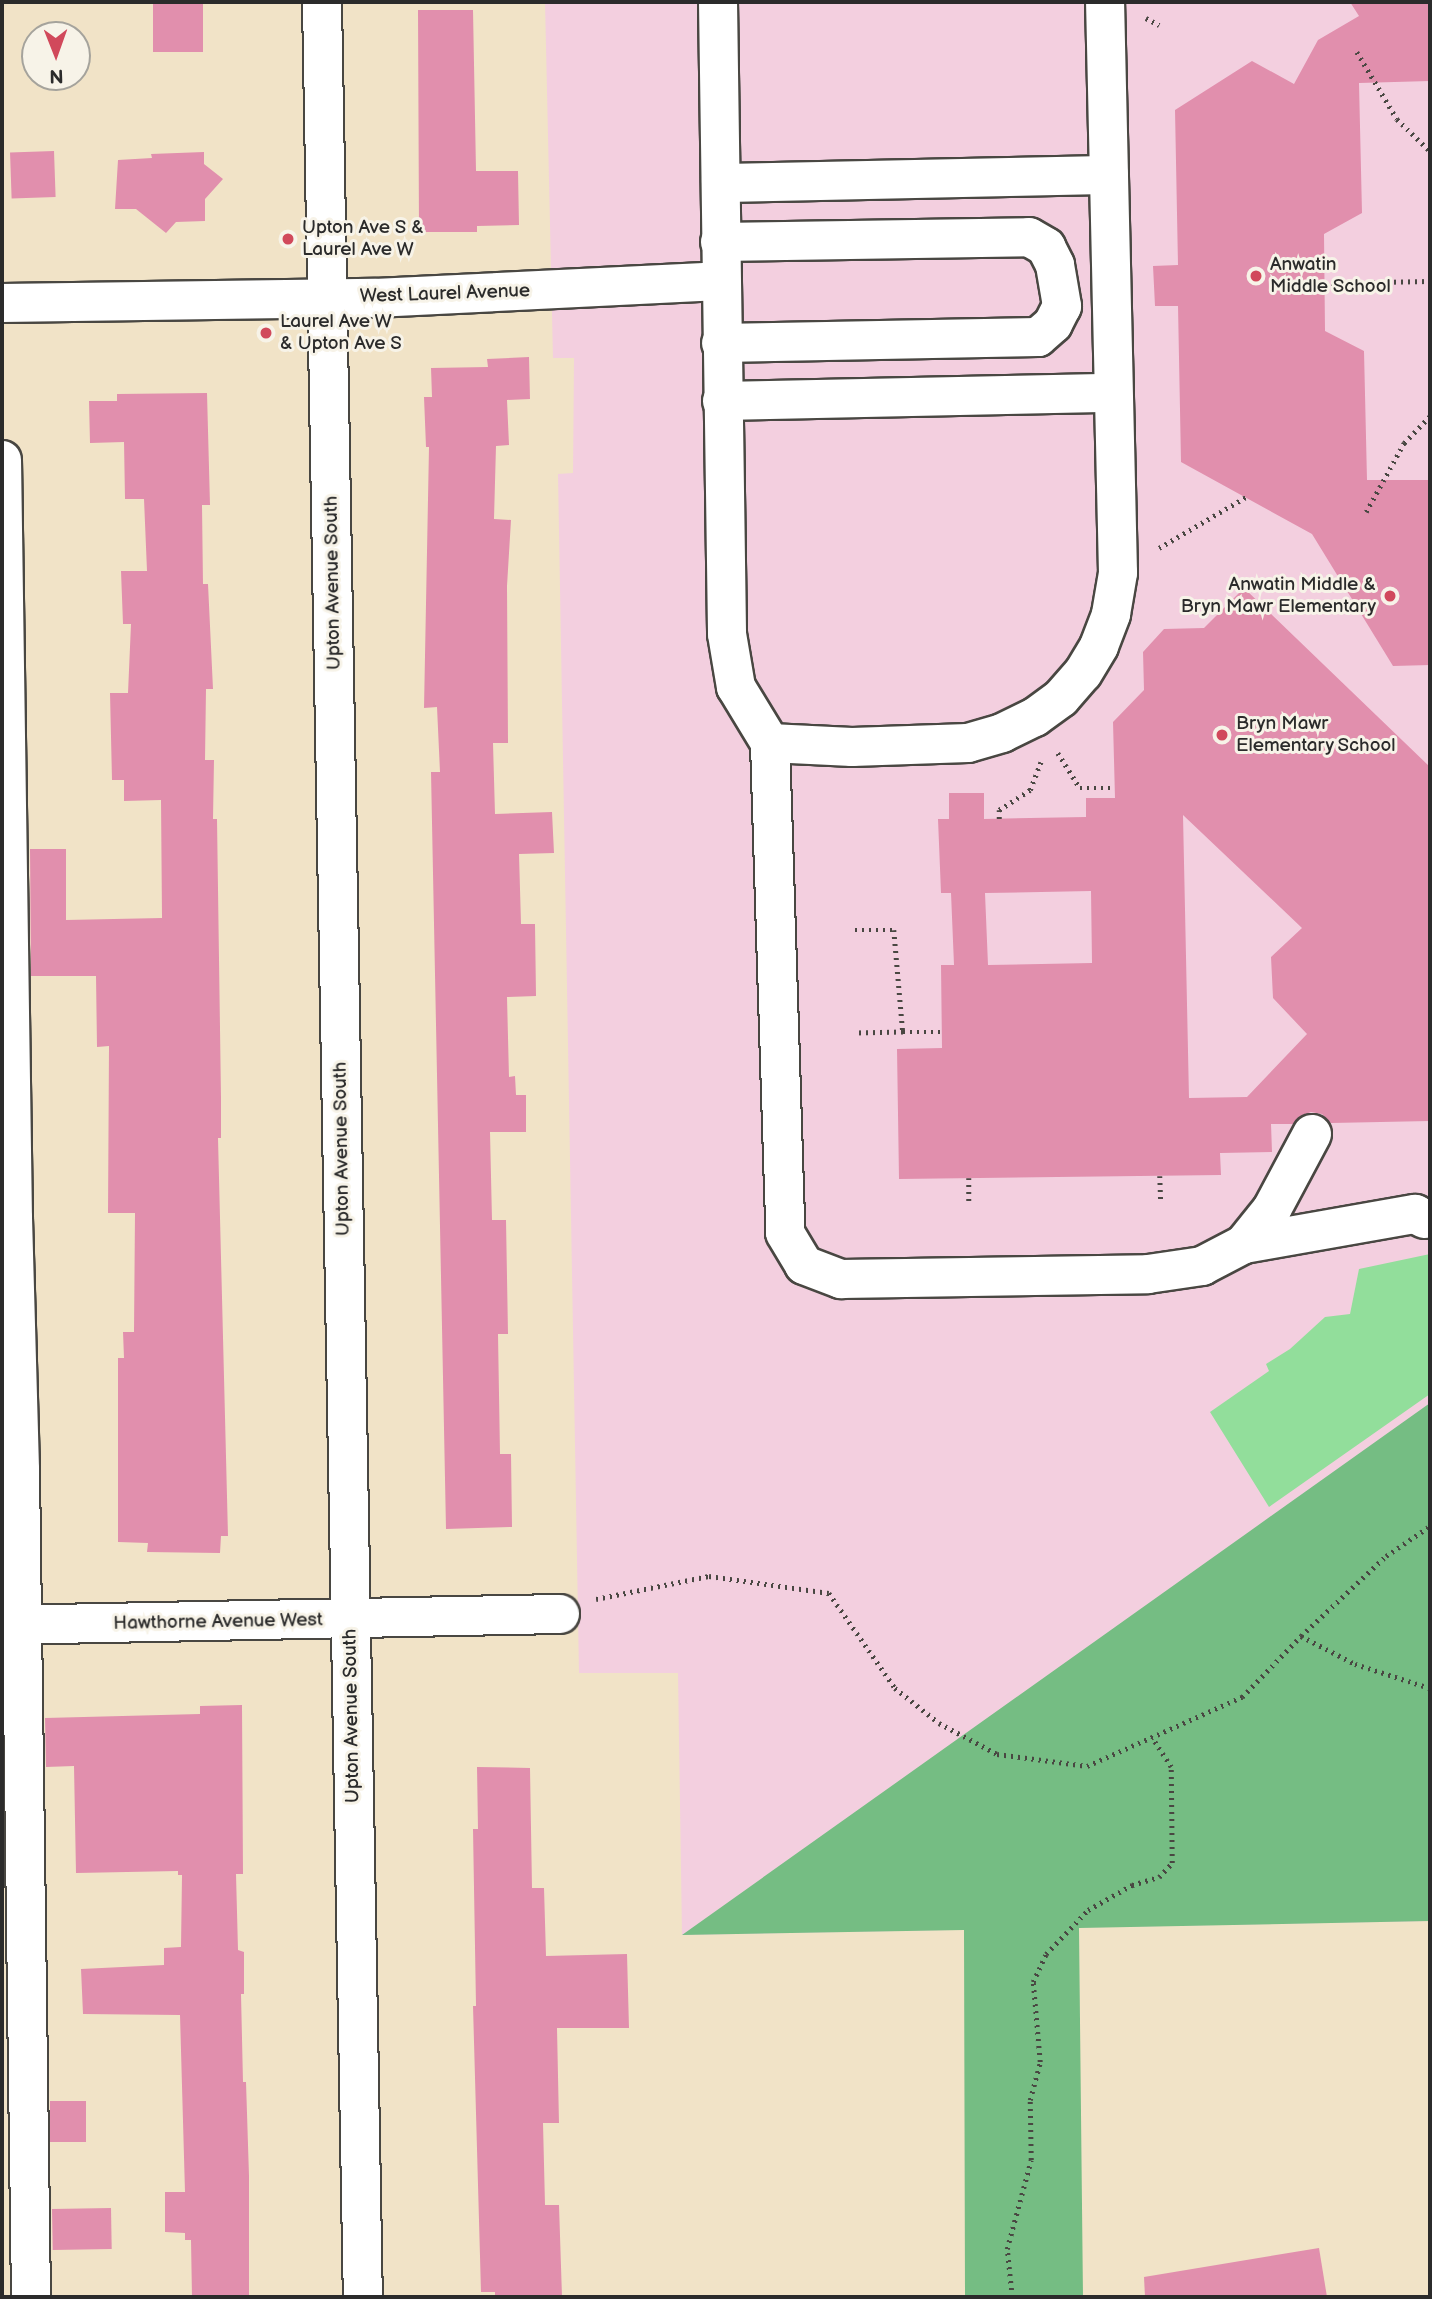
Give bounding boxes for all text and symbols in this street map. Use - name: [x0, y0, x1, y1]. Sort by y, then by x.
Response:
- north arrow: [21, 21, 91, 91]
- text: N: [49, 64, 64, 87]
- place label: Upton Ave S & Laurel Ave W: [302, 217, 424, 261]
- marker: Upton Ave S & Laurel Ave W: [280, 231, 296, 247]
- place label: Anwatin Middle School: [1270, 254, 1391, 298]
- marker: Anwatin Middle School: [1248, 268, 1264, 284]
- street label: West Laurel Avenue: [359, 280, 531, 308]
- place label: Laurel Ave W & Upton Ave S: [280, 311, 402, 355]
- marker: Laurel Ave W & Upton Ave S: [258, 325, 274, 341]
- street label: Upton Avenue South: [320, 496, 346, 670]
- place label: Anwatin Middle & Bryn Mawr Elementary: [1181, 574, 1376, 618]
- marker: Anwatin Middle & Bryn Mawr Elementary: [1382, 588, 1398, 604]
- place label: Bryn Mawr Elementary School: [1236, 713, 1397, 757]
- marker: Bryn Mawr Elementary School: [1214, 727, 1230, 743]
- street label: Upton Avenue South: [329, 1062, 355, 1236]
- street label: Hawthorne Avenue West: [113, 1609, 323, 1635]
- street label: Upton Avenue South: [339, 1629, 365, 1803]

